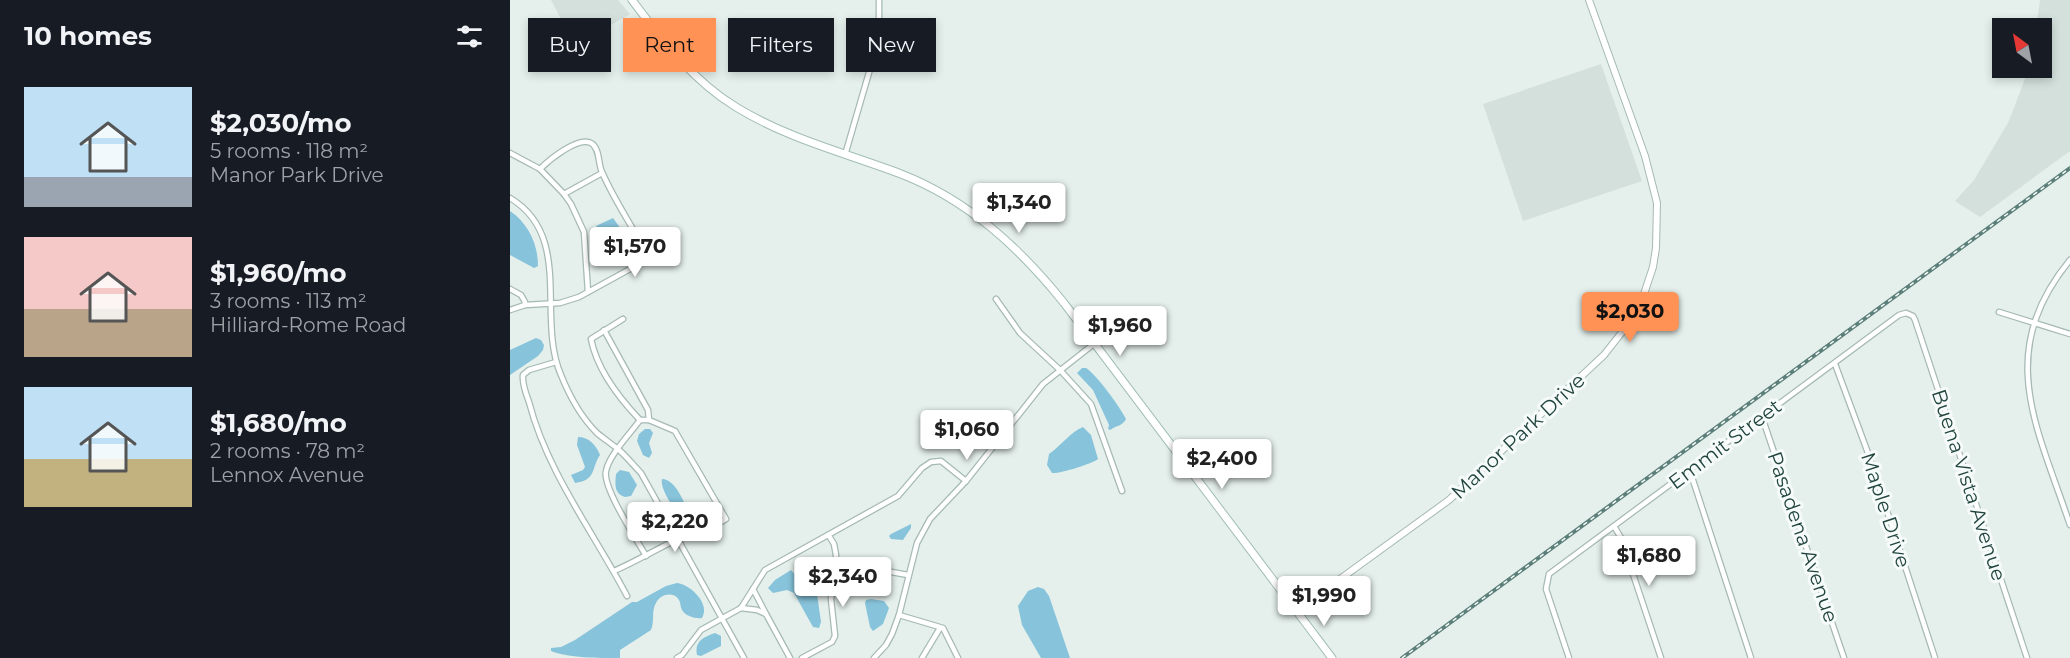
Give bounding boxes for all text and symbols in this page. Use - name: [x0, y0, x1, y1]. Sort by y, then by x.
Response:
- chip: Buy: [528, 18, 611, 72]
- chip: Rent: [623, 18, 716, 72]
- chip: Filters: [728, 18, 834, 72]
- chip: New: [846, 18, 936, 72]
- north arrow: [1992, 18, 2052, 78]
- map controls: [1992, 18, 2052, 78]
- text: 10 homes: [24, 20, 152, 52]
- icon: filters: [453, 20, 486, 53]
- text: $2,030/mo: [210, 107, 352, 139]
- icon: home: [72, 111, 144, 183]
- text: 5 rooms · 118 m²: [210, 139, 368, 163]
- text: Manor Park Drive: [210, 163, 384, 187]
- pin: $1,340: [970, 183, 1068, 234]
- text: $1,340: [986, 190, 1052, 214]
- pin: $1,570: [586, 227, 684, 278]
- text: $1,570: [604, 234, 666, 258]
- text: $1,960/mo: [210, 257, 347, 289]
- icon: home: [72, 261, 144, 333]
- text: 3 rooms · 113 m²: [210, 289, 367, 313]
- pin: $2,030: [1581, 292, 1679, 343]
- text: $2,030: [1596, 299, 1664, 323]
- pin: $1,960: [1071, 306, 1169, 357]
- text: Hilliard-Rome Road: [210, 313, 406, 337]
- text: $1,960: [1088, 313, 1152, 337]
- street label: Manor Park Drive: [1446, 368, 1590, 504]
- street label: Buena Vista Avenue: [1927, 386, 2011, 584]
- street label: Emmit Street: [1664, 394, 1786, 494]
- text: $1,680/mo: [210, 407, 347, 439]
- pin: $1,060: [918, 410, 1016, 461]
- icon: home: [72, 411, 144, 483]
- text: $1,060: [934, 417, 1000, 441]
- text: 2 rooms · 78 m²: [210, 439, 365, 463]
- pin: $2,400: [1173, 439, 1271, 490]
- text: $2,400: [1187, 446, 1257, 470]
- street label: Pasadena Avenue: [1762, 448, 1844, 626]
- street label: Maple Drive: [1856, 449, 1916, 571]
- text: Lennox Avenue: [210, 463, 364, 487]
- pin: $2,220: [626, 502, 724, 553]
- text: $2,220: [641, 509, 709, 533]
- pin: $1,680: [1600, 536, 1698, 587]
- text: $1,680: [1617, 543, 1681, 567]
- pin: $2,340: [794, 557, 892, 608]
- text: $2,340: [808, 564, 878, 588]
- pin: $1,990: [1275, 576, 1373, 627]
- text: $1,990: [1292, 583, 1356, 607]

